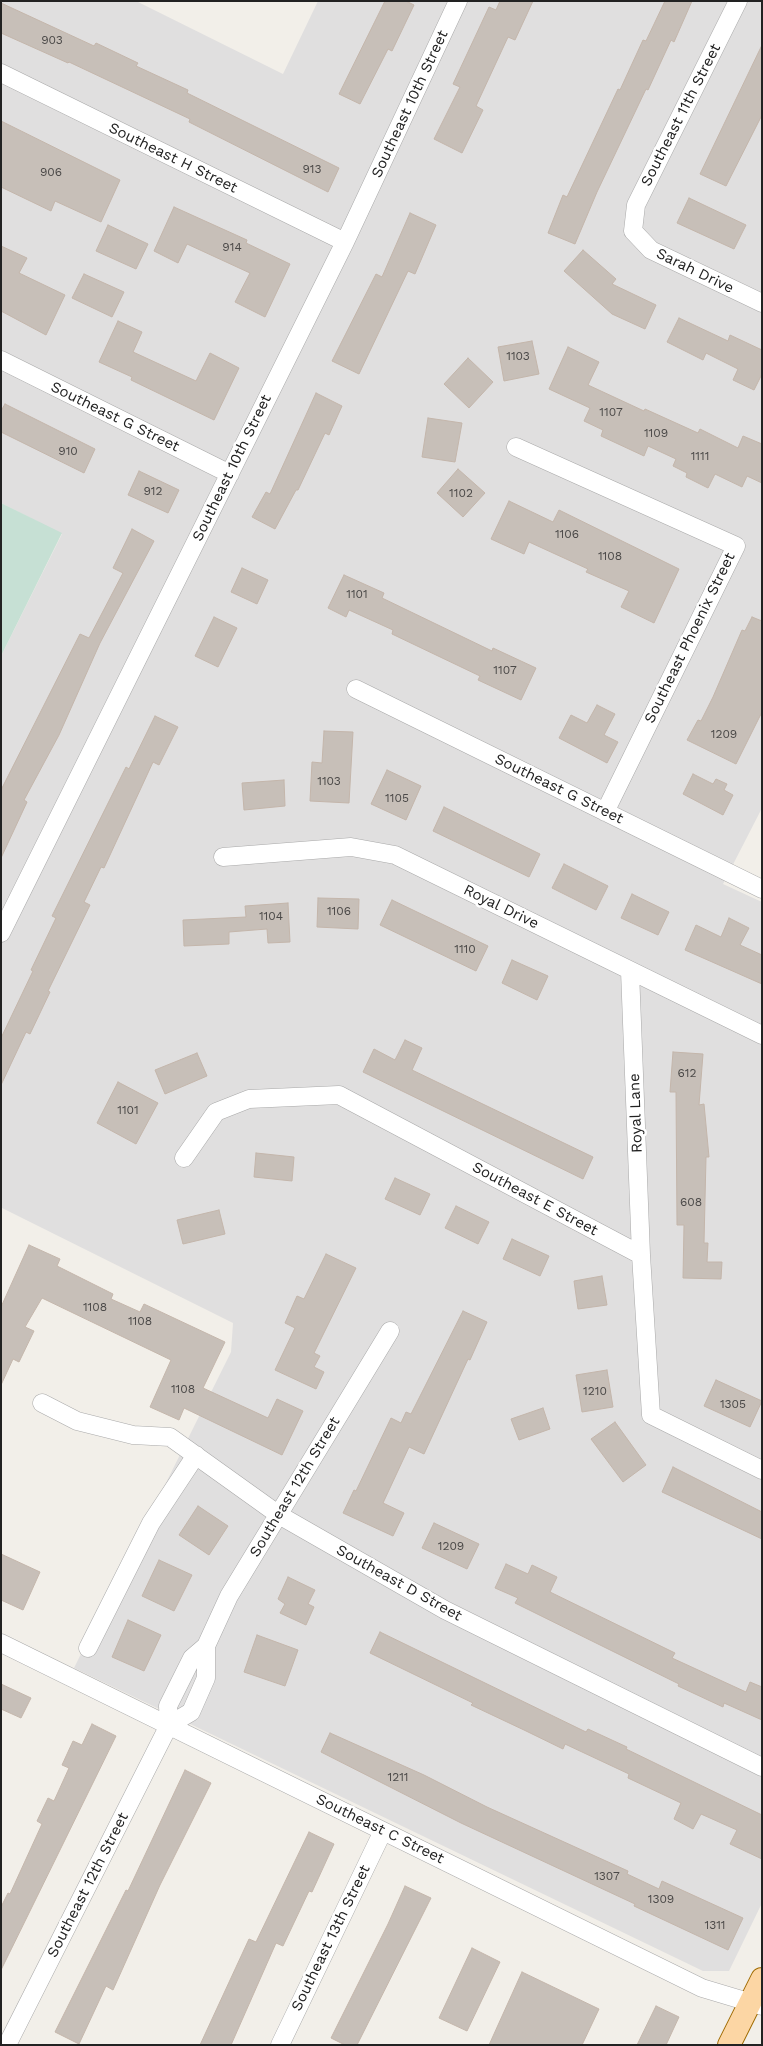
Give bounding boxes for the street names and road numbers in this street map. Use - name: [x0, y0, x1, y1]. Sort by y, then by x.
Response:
- street label: Southeast 10th Street: [368, 27, 452, 181]
- street label: Southeast 11th Street: [637, 41, 725, 189]
- street label: Southeast H Street: [106, 119, 240, 197]
- street label: Sarah Drive: [653, 244, 737, 298]
- street label: Southeast G Street: [48, 378, 182, 456]
- street label: Southeast 10th Street: [189, 392, 275, 544]
- street label: Southeast Phoenix Street: [641, 550, 739, 726]
- street label: Southeast G Street: [492, 750, 626, 828]
- street label: Royal Drive: [460, 881, 542, 933]
- street label: Royal Lane: [626, 1073, 646, 1153]
- street label: Southeast E Street: [469, 1158, 601, 1240]
- street label: Southeast 12th Street: [246, 1414, 344, 1560]
- street label: Southeast D Street: [333, 1541, 465, 1625]
- street label: Southeast C Street: [313, 1790, 447, 1868]
- street label: Southeast 12th Street: [44, 1809, 132, 1961]
- street label: Southeast 13th Street: [288, 1862, 374, 2014]

